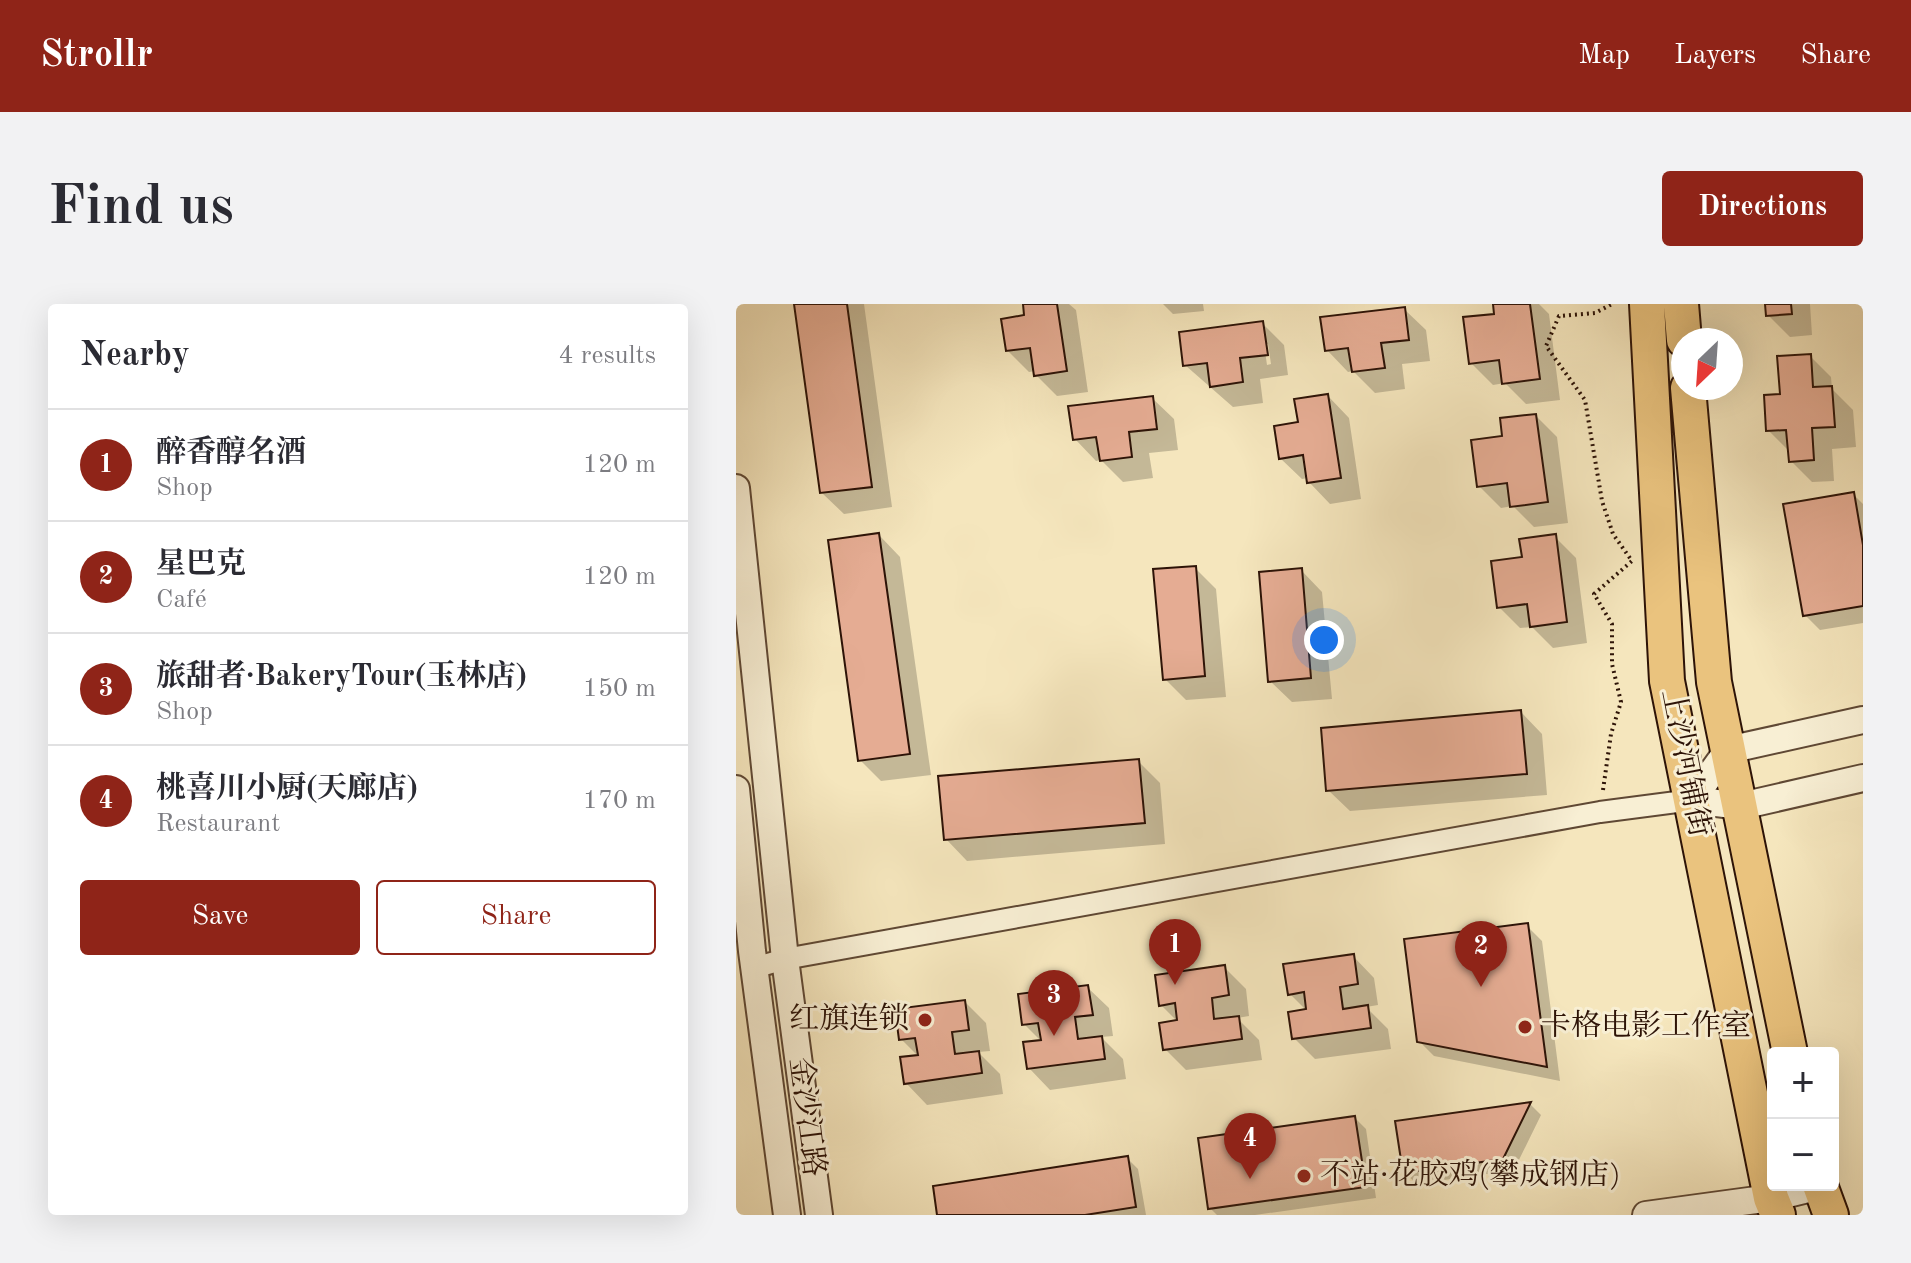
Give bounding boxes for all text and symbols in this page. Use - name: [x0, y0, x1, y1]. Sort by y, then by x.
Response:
- text: Strollr: [40, 37, 153, 75]
- text: Map: [1578, 42, 1630, 70]
- text: Layers: [1674, 42, 1756, 70]
- text: Share: [1800, 42, 1871, 70]
- button: Directions: [1662, 171, 1863, 246]
- text: Find us: [48, 180, 234, 236]
- north arrow: [1671, 328, 1743, 400]
- text: Nearby: [80, 339, 190, 373]
- text: 4 results: [558, 343, 656, 369]
- text: 醉香醇名酒: [156, 438, 306, 468]
- text: 1: [98, 452, 114, 478]
- text: 120 m: [583, 452, 656, 478]
- text: Shop: [156, 475, 213, 501]
- text: 星巴克: [156, 550, 246, 580]
- text: 2: [98, 564, 114, 590]
- text: 120 m: [583, 564, 656, 590]
- text: Café: [156, 587, 207, 613]
- your location: [1304, 620, 1344, 660]
- text: 旅甜者·BakeryTour(玉林店): [156, 662, 527, 692]
- text: 3: [98, 676, 114, 702]
- text: 150 m: [583, 676, 656, 702]
- street label: 上沙河铺街: [1656, 686, 1717, 839]
- text: Shop: [156, 699, 213, 725]
- text: 桃喜川小厨(天廊店): [156, 774, 418, 804]
- text: 4: [98, 788, 114, 814]
- text: 170 m: [583, 788, 656, 814]
- text: Restaurant: [156, 811, 280, 837]
- button: Save: [80, 880, 360, 955]
- button: Share: [376, 880, 656, 955]
- pin: 1: [1149, 919, 1201, 985]
- pin: 2: [1455, 921, 1507, 987]
- pin: 3: [1028, 970, 1080, 1036]
- place label: 红旗连锁: [789, 1002, 909, 1035]
- place label: 卡格电影工作室: [1541, 1009, 1751, 1042]
- marker: 红旗连锁: [916, 1011, 934, 1029]
- marker: 卡格电影工作室: [1516, 1018, 1534, 1036]
- map controls: [1767, 1047, 1839, 1191]
- button: +: [1767, 1047, 1839, 1119]
- street label: 金沙江路: [784, 1055, 831, 1178]
- pin: 4: [1224, 1113, 1276, 1179]
- button: −: [1767, 1119, 1839, 1191]
- place label: 不站·花胶鸡(攀成钢店): [1320, 1158, 1621, 1191]
- marker: 不站·花胶鸡(攀成钢店): [1295, 1167, 1313, 1185]

